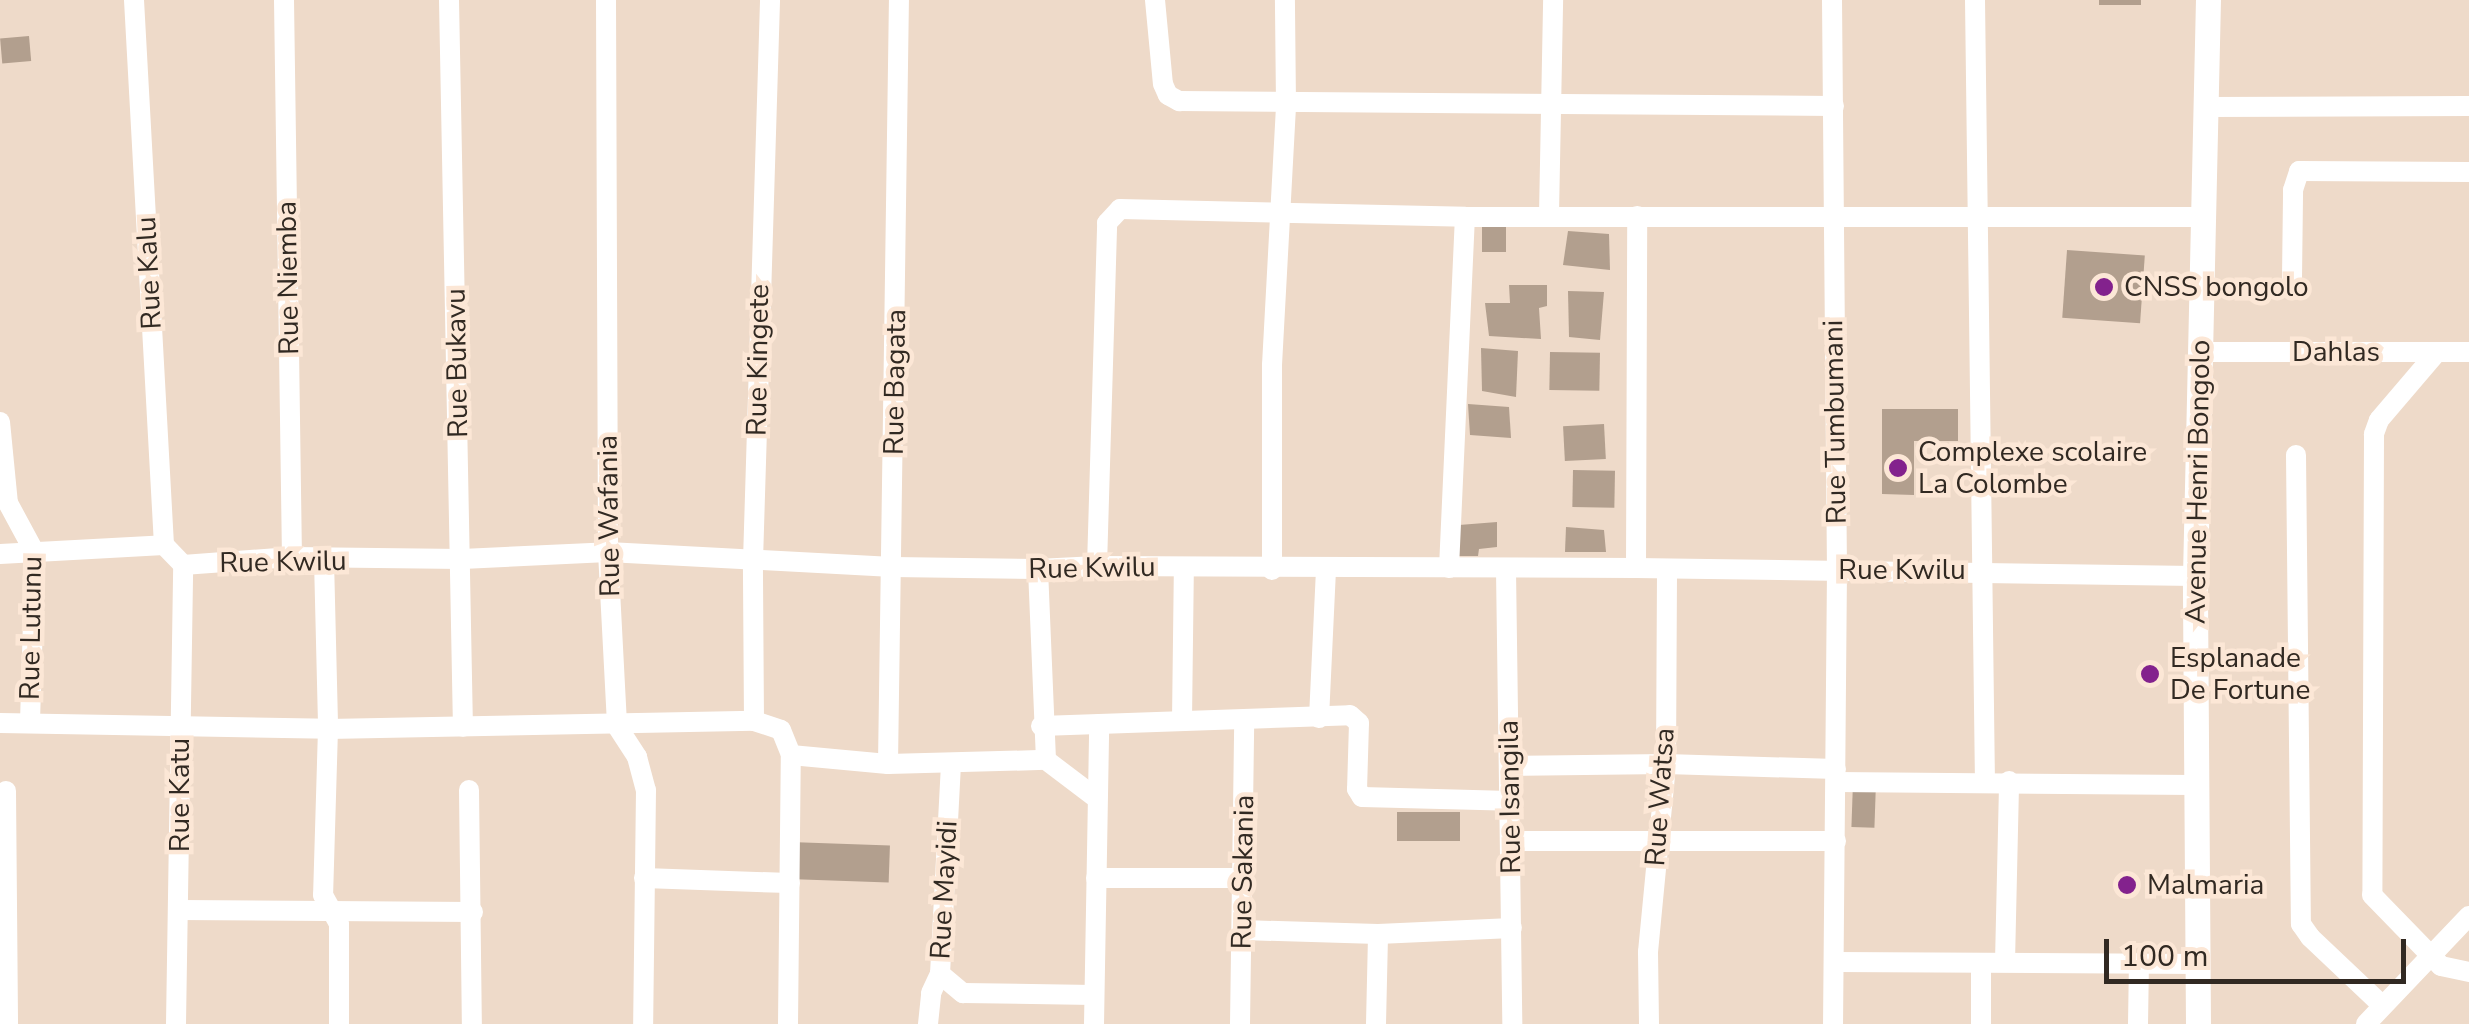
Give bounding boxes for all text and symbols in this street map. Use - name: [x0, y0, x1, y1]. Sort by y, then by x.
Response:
- street label: Rue Niemba: [270, 201, 306, 355]
- street label: Rue Kalu: [129, 216, 169, 330]
- place label: CNSS bongolo: [2124, 270, 2309, 304]
- marker: CNSS bongolo: [2093, 276, 2115, 298]
- street label: Rue Kingete: [740, 284, 776, 436]
- street label: Rue Bukavu: [439, 288, 475, 438]
- street label: Rue Bagata: [877, 309, 913, 455]
- street label: Rue Tumbumani: [1816, 320, 1854, 524]
- street label: Dahlas: [2292, 335, 2380, 369]
- street label: Avenue Henri Bongolo: [2179, 340, 2217, 624]
- street label: Rue Wafania: [591, 435, 627, 597]
- place label: Complexe scolaire La Colombe: [1918, 435, 2147, 501]
- marker: Complexe scolaire La Colombe: [1887, 457, 1909, 479]
- street label: Rue Kwilu: [219, 544, 347, 580]
- street label: Rue Kwilu: [1028, 550, 1156, 586]
- street label: Rue Kwilu: [1838, 553, 1966, 587]
- street label: Rue Lutunu: [13, 556, 49, 700]
- place label: Esplanade De Fortune: [2170, 641, 2310, 707]
- marker: Esplanade De Fortune: [2139, 663, 2161, 685]
- street label: Rue Isangila: [1492, 720, 1528, 874]
- street label: Rue Watsa: [1638, 727, 1682, 867]
- street label: Rue Katu: [163, 738, 197, 852]
- street label: Rue Sakania: [1225, 794, 1261, 950]
- street label: Rue Mayidi: [924, 820, 964, 960]
- place label: Malmaria: [2147, 868, 2264, 902]
- marker: Malmaria: [2116, 874, 2138, 896]
- scale bar: [2109, 919, 2412, 981]
- text: 100 m: [2121, 936, 2208, 977]

